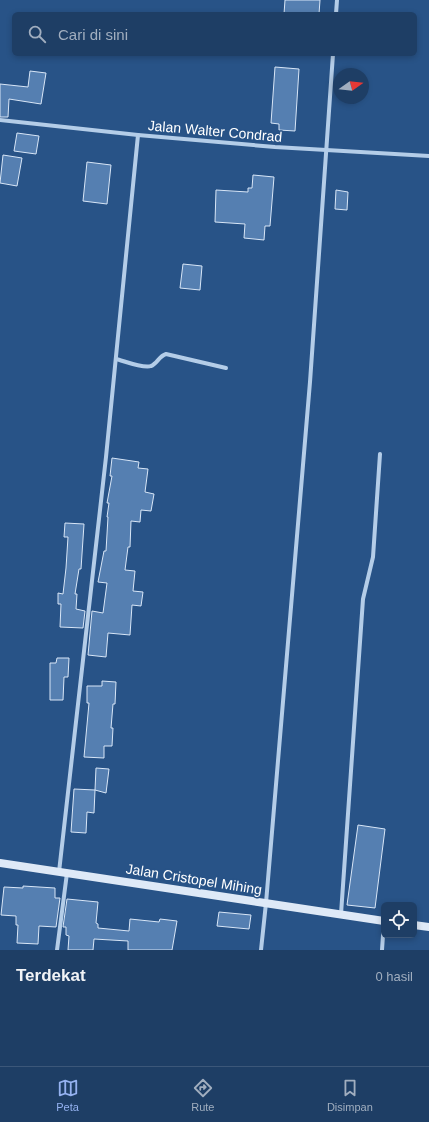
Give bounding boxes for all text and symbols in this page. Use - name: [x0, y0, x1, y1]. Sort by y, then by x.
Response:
- search box: [12, 12, 417, 56]
- icon: search: [26, 23, 48, 45]
- text: Cari di sini: [58, 26, 128, 43]
- north arrow: [333, 68, 369, 104]
- street label: Jalan Walter Condrad: [147, 117, 283, 145]
- street label: Jalan Cristopel Mihing: [125, 860, 263, 898]
- map controls: [381, 902, 417, 938]
- button: locate: [381, 902, 417, 938]
- text: Terdekat: [16, 966, 86, 985]
- text: 0 hasil: [375, 969, 413, 984]
- tab: Peta: [56, 1077, 79, 1113]
- tab: Rute: [191, 1077, 215, 1113]
- tab: Disimpan: [327, 1077, 373, 1113]

